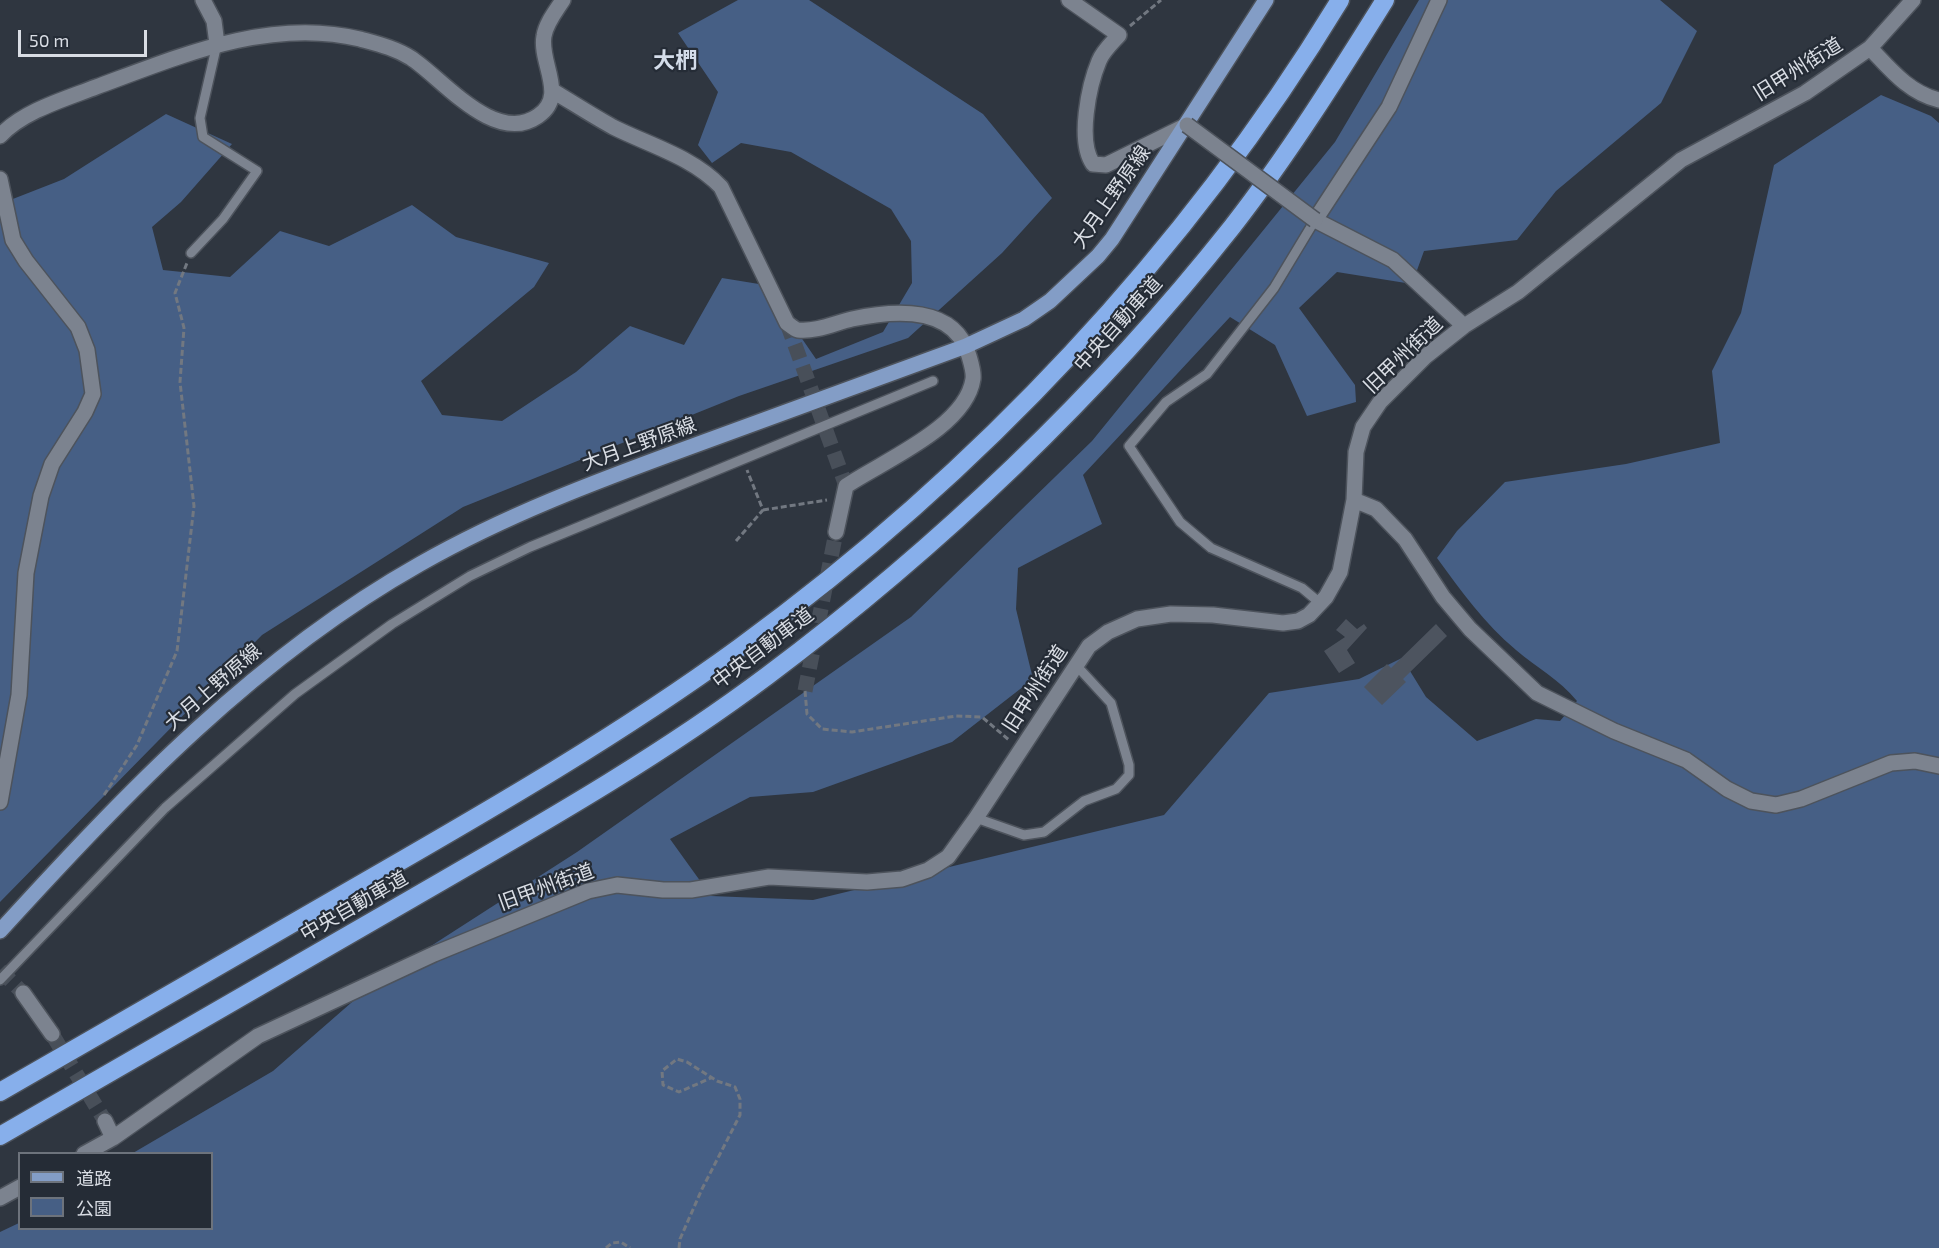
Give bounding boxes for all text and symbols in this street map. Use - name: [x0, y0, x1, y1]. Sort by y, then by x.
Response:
- scale bar: [21, 18, 150, 56]
- text: 50 m: [29, 29, 69, 51]
- street label: 旧甲州街道: [1749, 32, 1847, 106]
- district label: 大椚: [653, 48, 697, 74]
- street label: 大月上野原線: [1067, 141, 1155, 253]
- street label: 中央自動車道: [1069, 271, 1167, 377]
- street label: 旧甲州街道: [1359, 312, 1447, 398]
- street label: 大月上野原線: [579, 412, 699, 476]
- street label: 中央自動車道: [708, 602, 818, 694]
- street label: 大月上野原線: [160, 639, 266, 735]
- street label: 旧甲州街道: [998, 641, 1072, 737]
- street label: 旧甲州街道: [495, 859, 597, 915]
- street label: 中央自動車道: [296, 866, 412, 946]
- legend: [18, 1152, 213, 1230]
- text: 道路: [76, 1167, 112, 1189]
- text: 公園: [76, 1197, 112, 1219]

